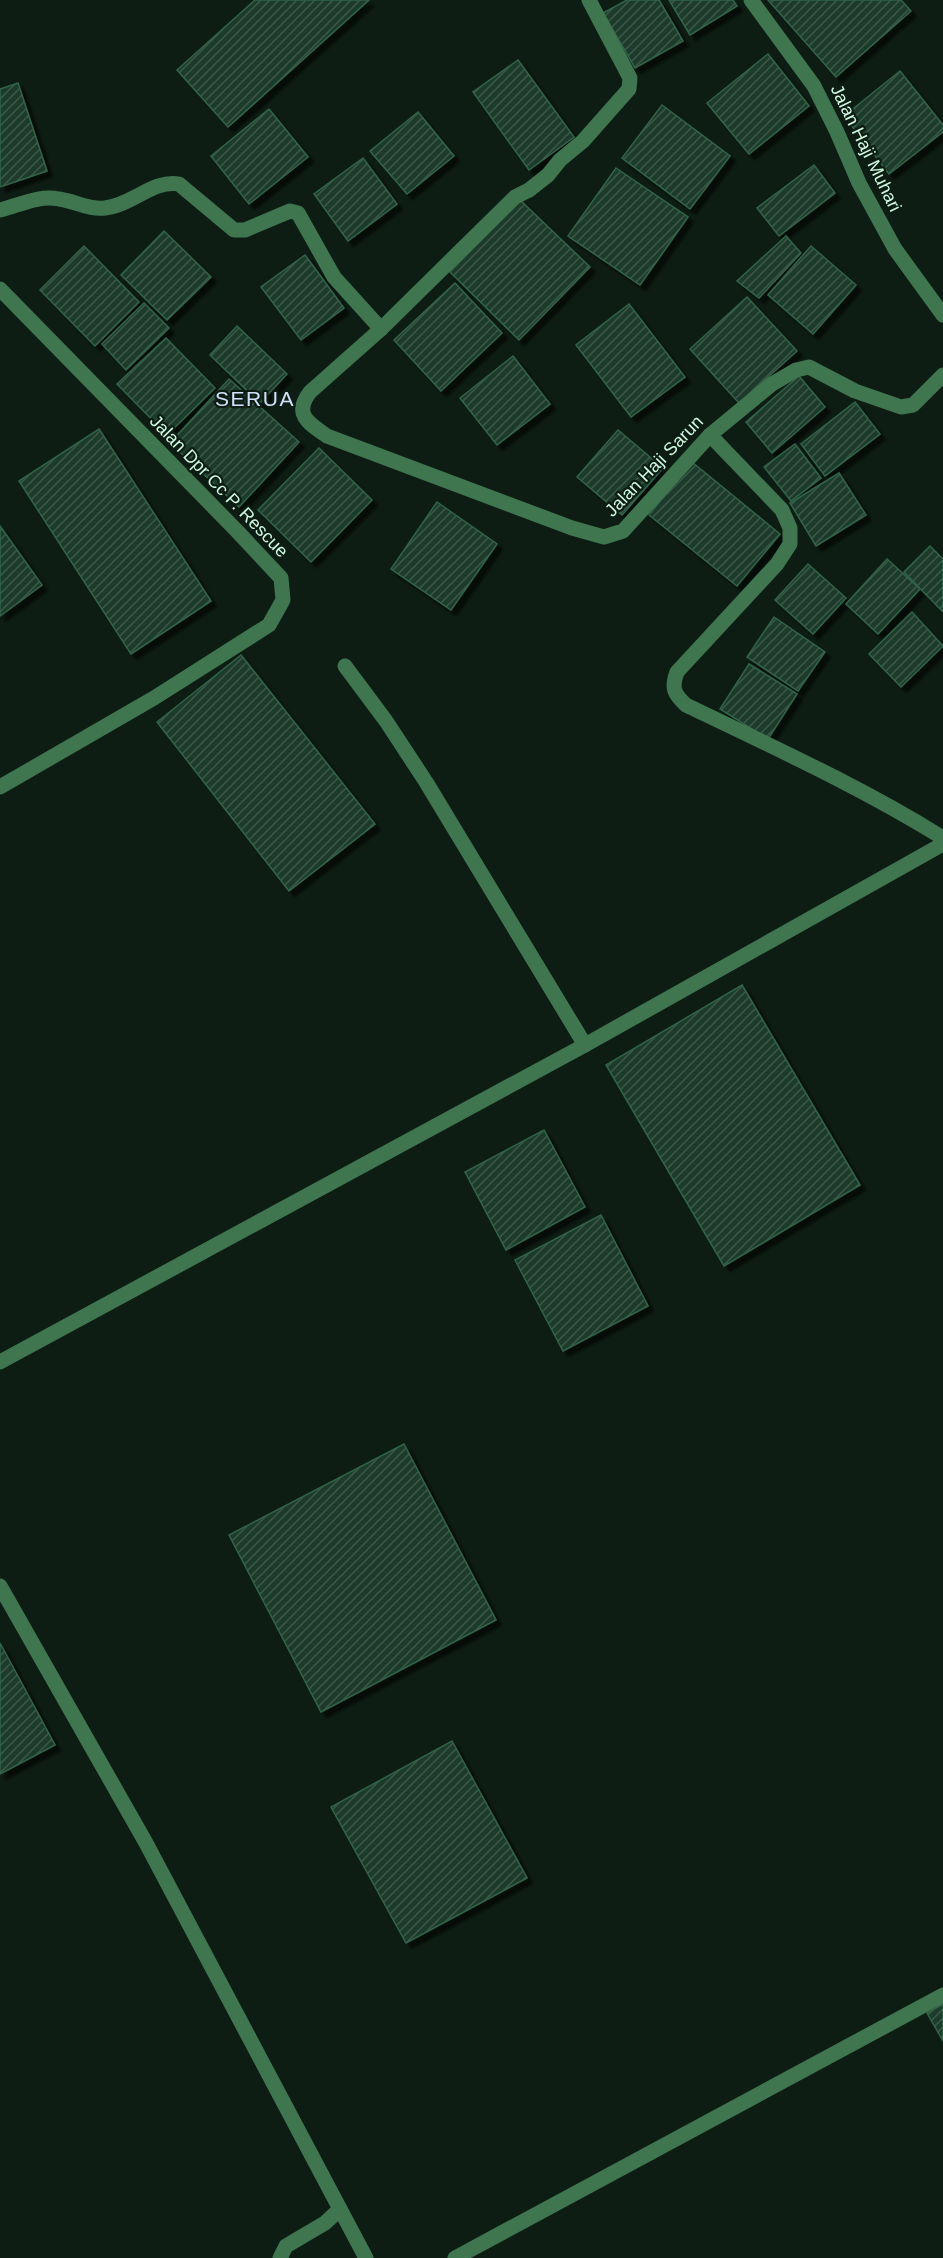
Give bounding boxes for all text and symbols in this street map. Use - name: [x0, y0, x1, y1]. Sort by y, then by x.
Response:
- street label: Jalan Haji Muhari: [827, 81, 905, 215]
- district label: SERUA: [215, 387, 295, 410]
- street label: Jalan Dpr Cc P. Rescue: [146, 411, 292, 561]
- street label: Jalan Haji Sarun: [601, 412, 707, 520]

